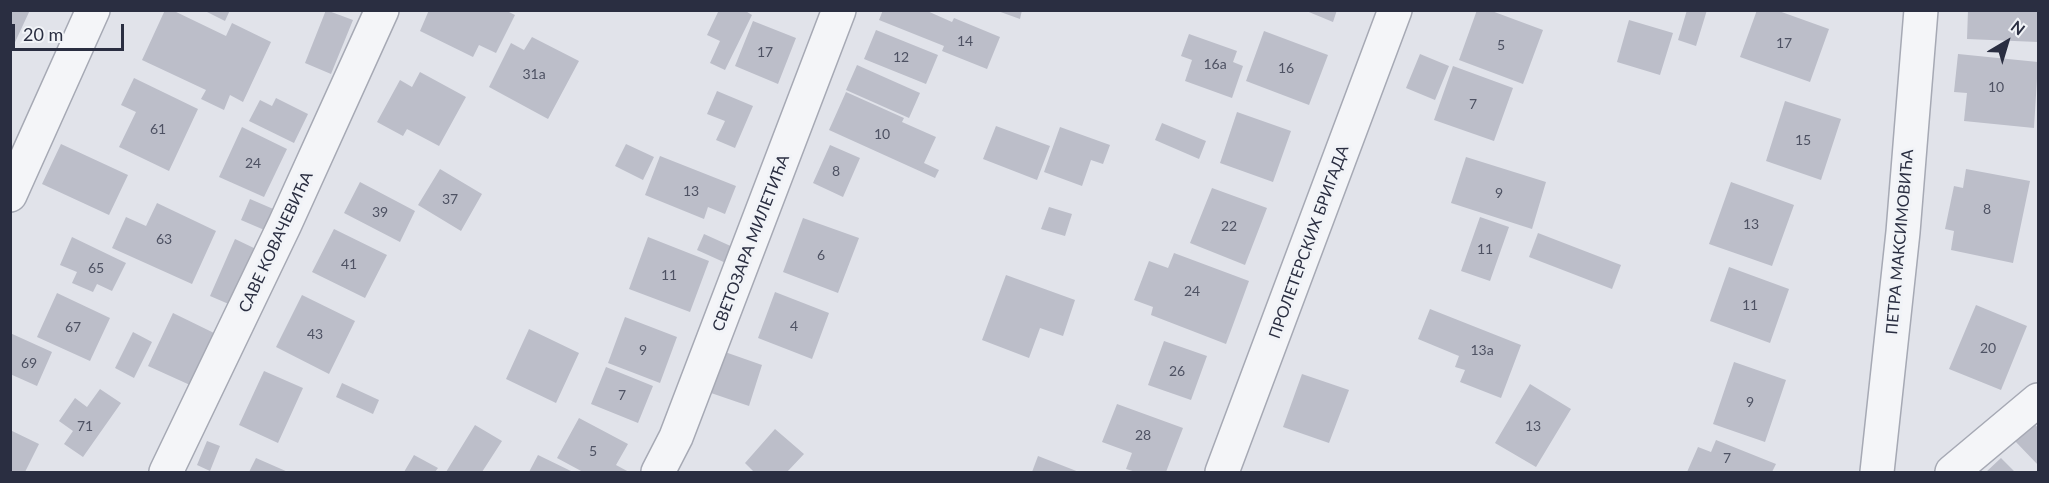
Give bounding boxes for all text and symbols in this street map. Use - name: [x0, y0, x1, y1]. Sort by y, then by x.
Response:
- scale bar: [15, 12, 128, 50]
- north arrow: [1977, 12, 2037, 72]
- text: N: [2008, 16, 2029, 39]
- text: 20 m: [23, 23, 63, 45]
- house number: 14: [957, 33, 973, 49]
- house number: 17: [1776, 35, 1792, 51]
- house number: 5: [1497, 37, 1505, 53]
- house number: 17: [757, 44, 773, 60]
- house number: 12: [893, 49, 909, 65]
- house number: 16a: [1203, 56, 1227, 72]
- house number: 16: [1278, 60, 1294, 76]
- house number: 31a: [522, 66, 546, 82]
- house number: 10: [1988, 79, 2004, 95]
- house number: 7: [1469, 96, 1477, 112]
- house number: 61: [150, 121, 166, 137]
- house number: 10: [874, 126, 890, 142]
- house number: 15: [1795, 132, 1811, 148]
- street label: ПРОЛЕТЕРСКИХ БРИГАДА: [1265, 143, 1353, 341]
- street label: ПЕТРА МАКСИМОВИЋА: [1882, 149, 1918, 335]
- street label: СВЕТОЗАРА МИЛЕТИЋА: [708, 152, 794, 334]
- house number: 24: [245, 155, 261, 171]
- house number: 8: [832, 163, 840, 179]
- street label: САВЕ КОВАЧЕВИЋА: [235, 168, 317, 316]
- house number: 13: [683, 183, 699, 199]
- house number: 9: [1495, 185, 1503, 201]
- house number: 37: [442, 191, 458, 207]
- house number: 8: [1983, 201, 1991, 217]
- house number: 39: [372, 204, 388, 220]
- house number: 13: [1743, 216, 1759, 232]
- house number: 22: [1221, 218, 1237, 234]
- house number: 63: [156, 231, 172, 247]
- house number: 11: [1477, 241, 1493, 257]
- house number: 6: [817, 247, 825, 263]
- house number: 41: [341, 256, 357, 272]
- house number: 65: [88, 260, 104, 276]
- house number: 11: [661, 267, 677, 283]
- house number: 24: [1184, 283, 1200, 299]
- house number: 11: [1742, 297, 1758, 313]
- house number: 4: [790, 318, 798, 334]
- house number: 67: [65, 319, 81, 335]
- house number: 43: [307, 326, 323, 342]
- house number: 20: [1980, 340, 1996, 356]
- house number: 9: [639, 342, 647, 358]
- house number: 13a: [1470, 342, 1494, 358]
- house number: 69: [21, 355, 37, 371]
- house number: 26: [1169, 363, 1185, 379]
- house number: 7: [618, 387, 626, 403]
- house number: 9: [1746, 394, 1754, 410]
- house number: 71: [77, 418, 93, 434]
- house number: 13: [1525, 418, 1541, 434]
- house number: 28: [1135, 427, 1151, 443]
- house number: 5: [589, 443, 597, 459]
- house number: 7: [1723, 450, 1731, 466]

